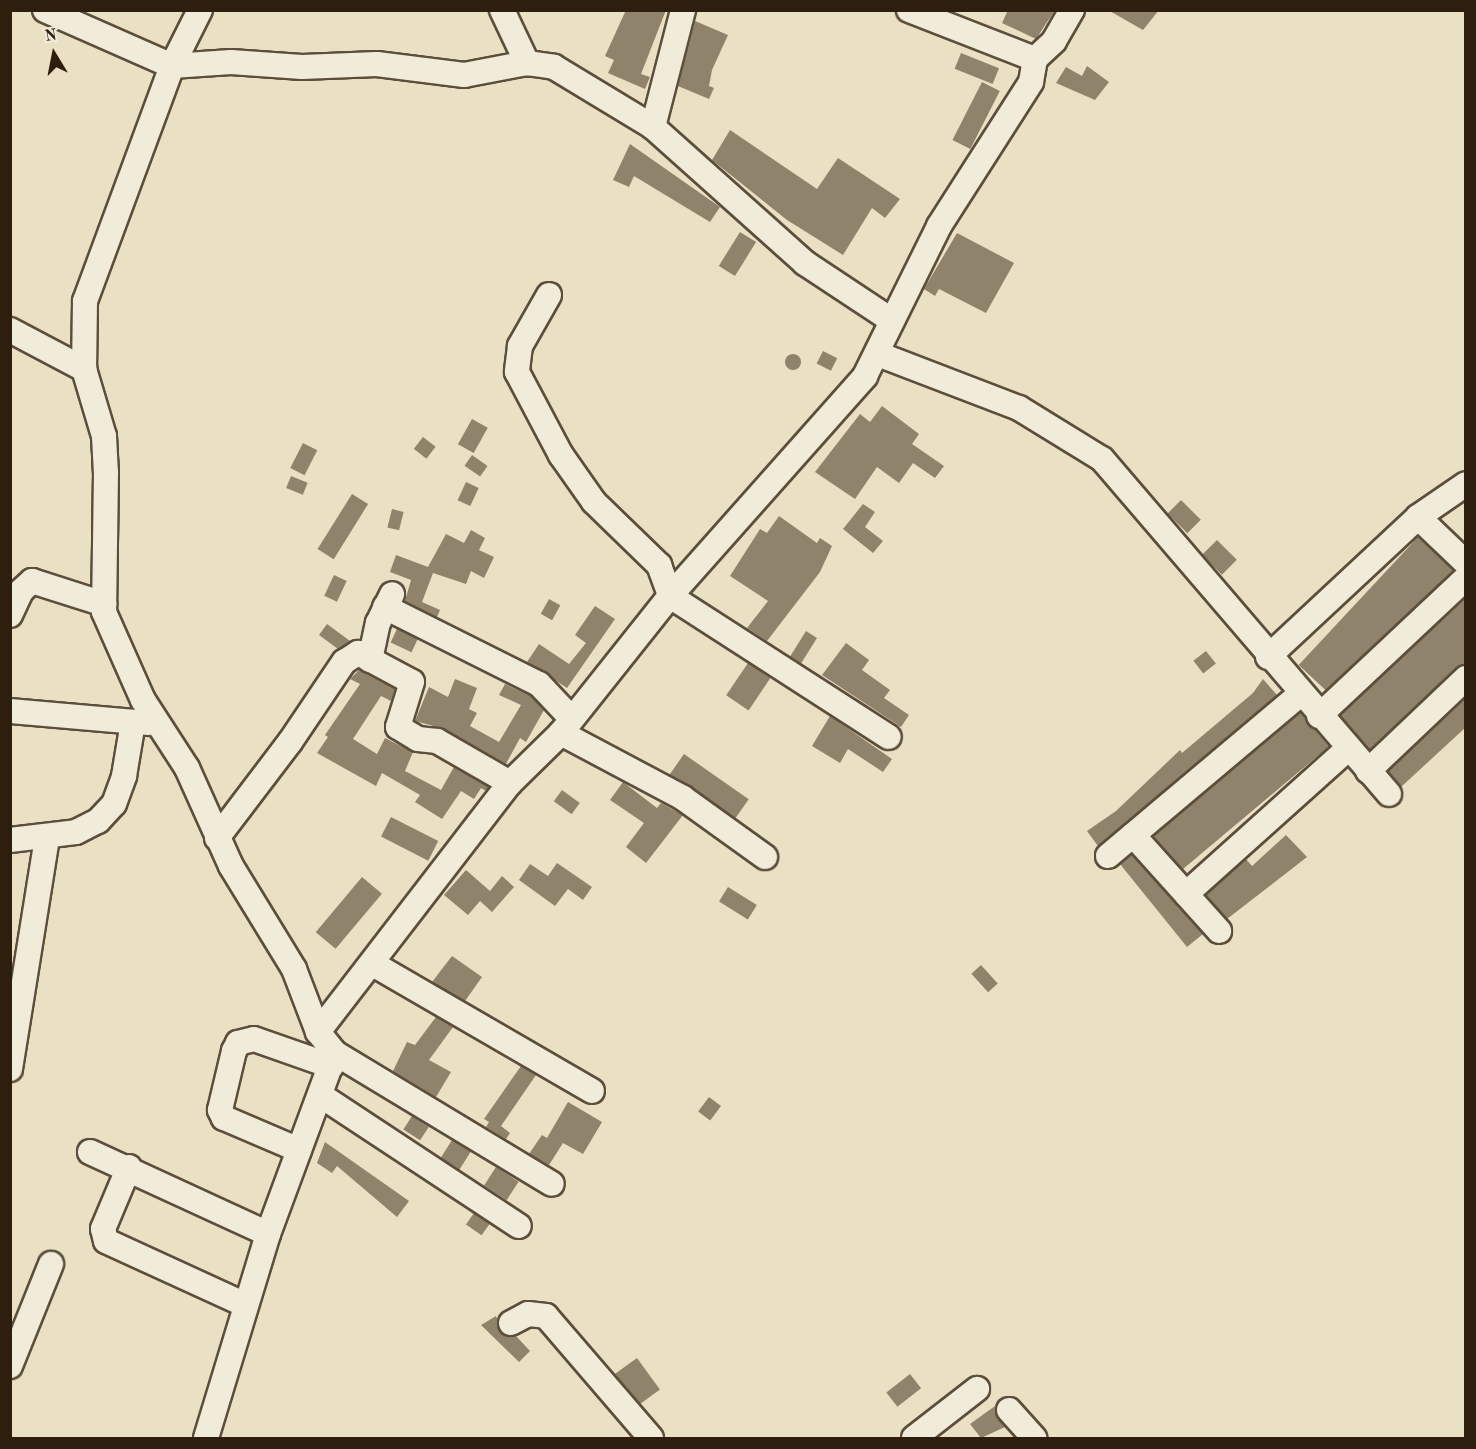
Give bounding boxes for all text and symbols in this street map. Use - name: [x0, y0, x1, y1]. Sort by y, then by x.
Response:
- north arrow: [24, 24, 84, 84]
- text: N: [43, 27, 58, 45]

